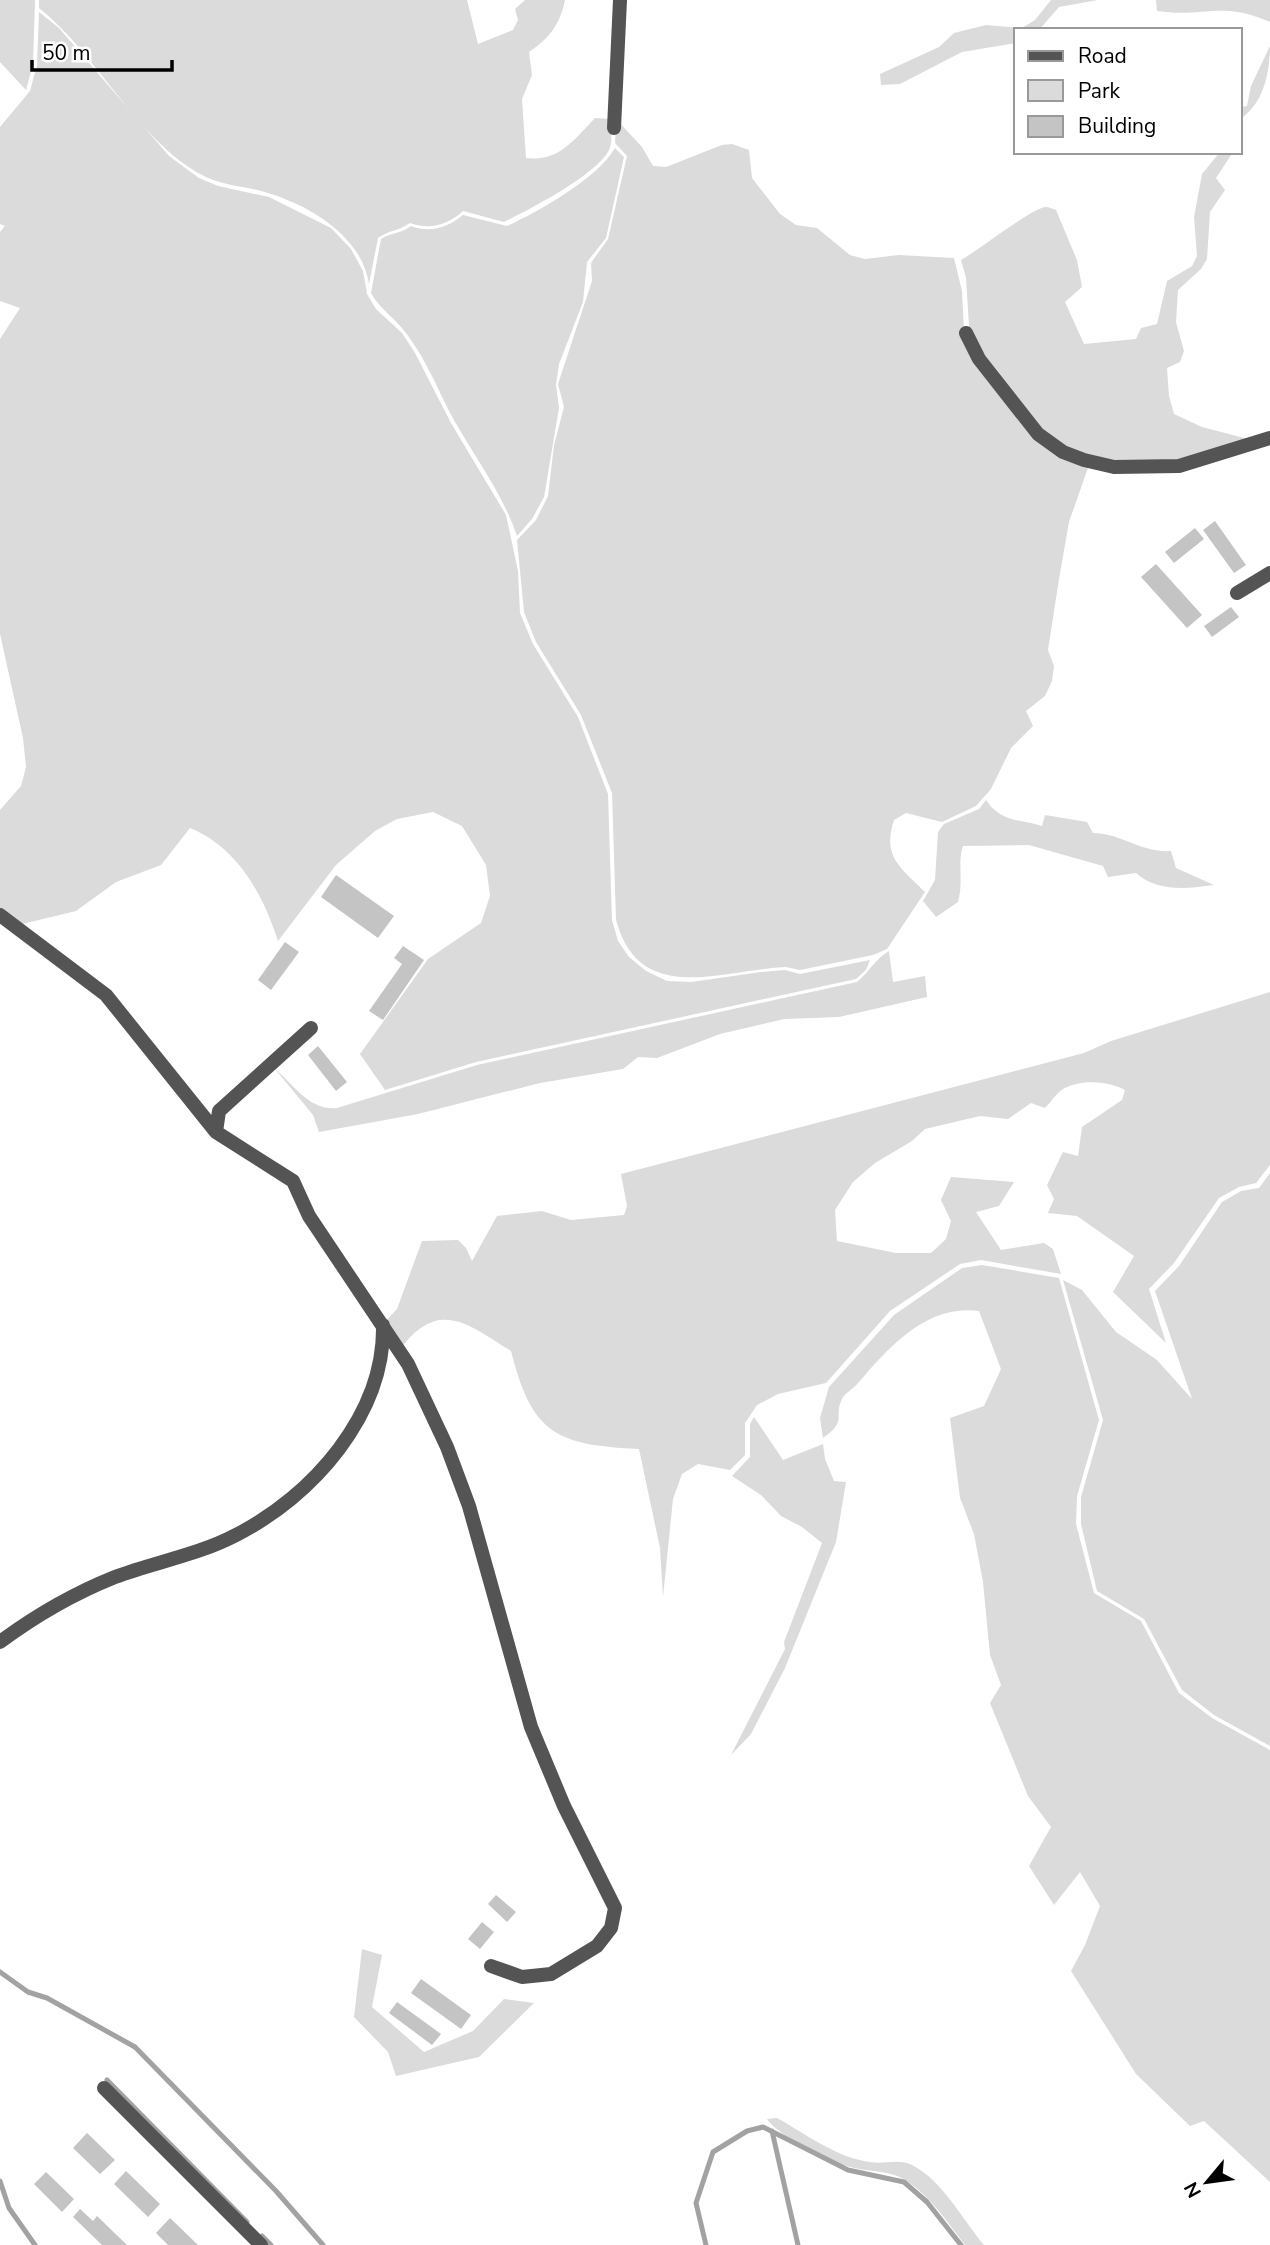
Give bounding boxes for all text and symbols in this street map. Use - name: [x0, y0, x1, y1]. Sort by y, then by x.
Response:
- scale bar: [32, 28, 172, 72]
- legend: [1014, 28, 1242, 154]
- text: 50 m: [42, 39, 91, 67]
- text: Road: [1078, 42, 1127, 70]
- text: Park: [1078, 77, 1120, 105]
- text: Building: [1078, 112, 1156, 140]
- north arrow: [1172, 2147, 1242, 2217]
- text: N: [1178, 2177, 1208, 2202]

